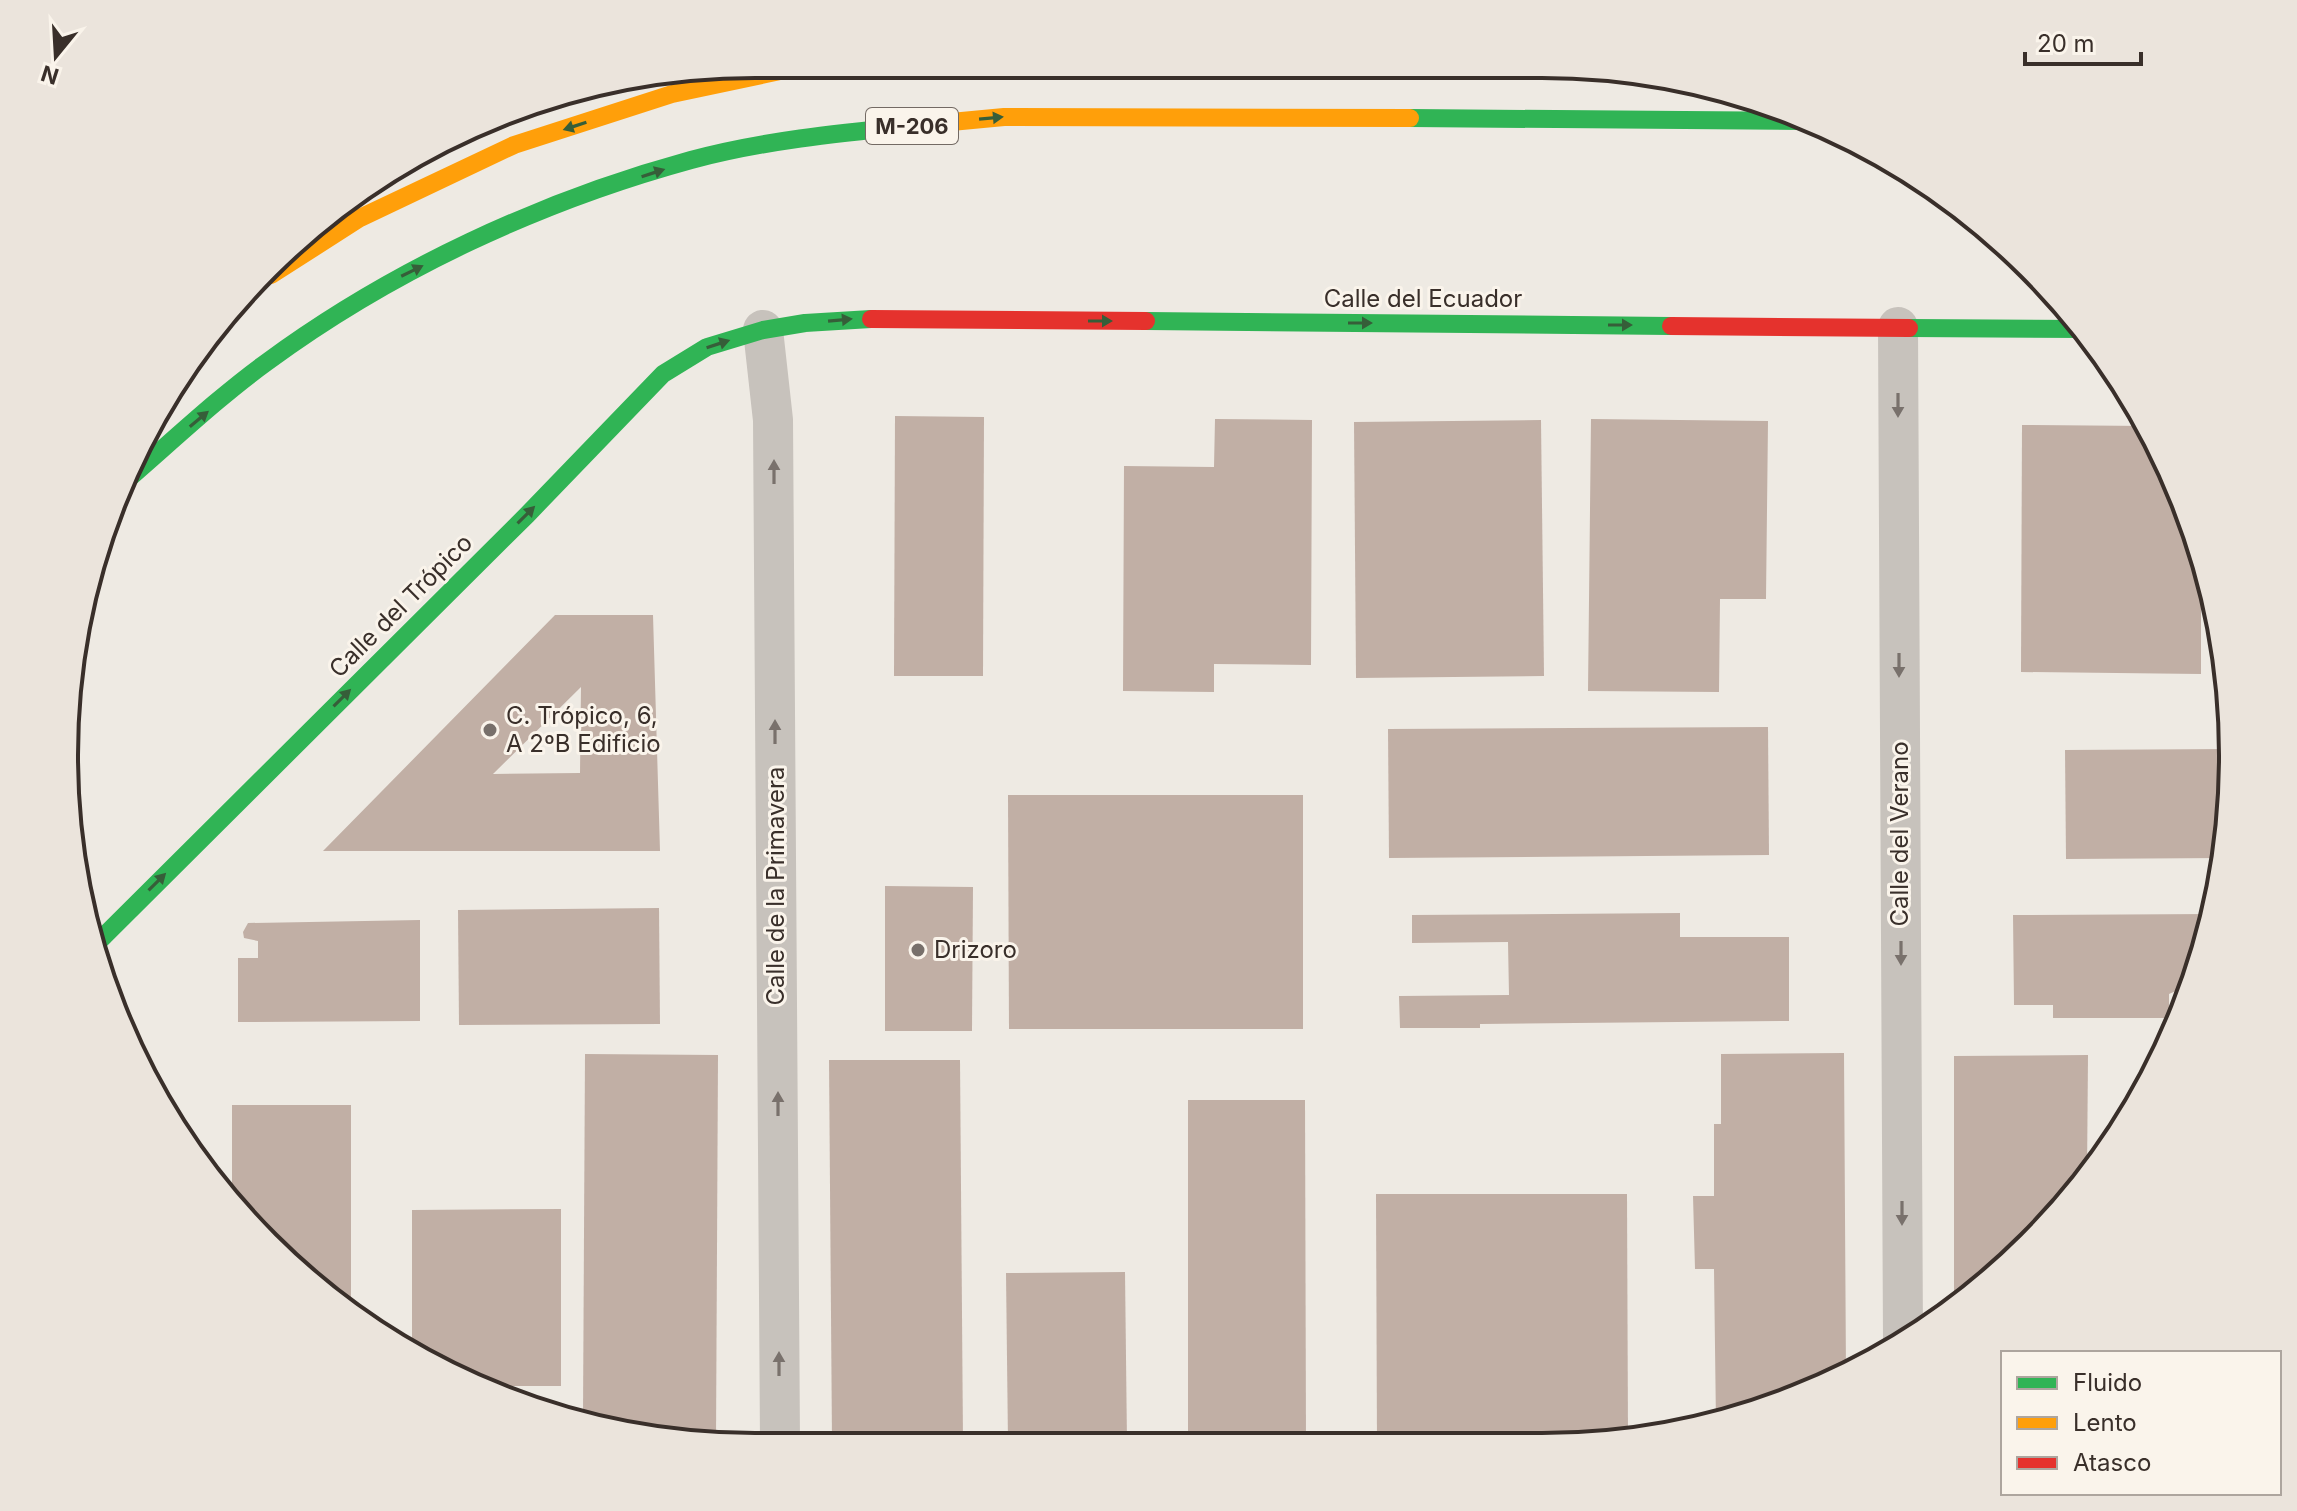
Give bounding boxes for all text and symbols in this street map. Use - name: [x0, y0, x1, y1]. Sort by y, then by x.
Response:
- north arrow: [16, 16, 96, 96]
- scale bar: [2025, 16, 2141, 66]
- text: 20 m: [2037, 29, 2095, 58]
- text: N: [38, 60, 62, 90]
- road number: M-206: [866, 108, 958, 144]
- one-way arrow: [979, 112, 1004, 125]
- one-way arrow: [562, 120, 586, 132]
- one-way arrow: [641, 167, 665, 179]
- one-way arrow: [401, 264, 424, 278]
- street label: Calle del Ecuador: [1324, 284, 1522, 313]
- one-way arrow: [828, 313, 853, 326]
- one-way arrow: [1088, 315, 1113, 327]
- one-way arrow: [1348, 317, 1373, 329]
- one-way arrow: [1608, 318, 1633, 331]
- one-way arrow: [707, 337, 731, 350]
- one-way arrow: [1892, 393, 1904, 418]
- one-way arrow: [190, 410, 209, 428]
- one-way arrow: [768, 459, 780, 484]
- one-way arrow: [516, 506, 535, 525]
- street label: Calle del Trópico: [323, 528, 478, 683]
- one-way arrow: [1893, 653, 1905, 678]
- one-way arrow: [332, 690, 351, 708]
- place label: C. Trópico, 6, A 2ºB Edificio: [506, 701, 661, 758]
- one-way arrow: [769, 719, 781, 744]
- marker: C. Trópico, 6, A 2ºB Edificio: [481, 721, 499, 739]
- street label: Calle del Verano: [1885, 741, 1914, 927]
- street label: Calle de la Primavera: [761, 766, 790, 1006]
- one-way arrow: [147, 873, 166, 891]
- place label: Drizoro: [934, 935, 1017, 964]
- marker: Drizoro: [909, 941, 927, 959]
- one-way arrow: [1895, 941, 1907, 966]
- one-way arrow: [772, 1091, 784, 1116]
- one-way arrow: [1896, 1201, 1908, 1226]
- one-way arrow: [773, 1351, 785, 1376]
- legend: [2001, 1351, 2281, 1495]
- text: Fluido: [2073, 1368, 2142, 1397]
- text: Lento: [2073, 1408, 2137, 1437]
- text: Atasco: [2073, 1448, 2151, 1477]

